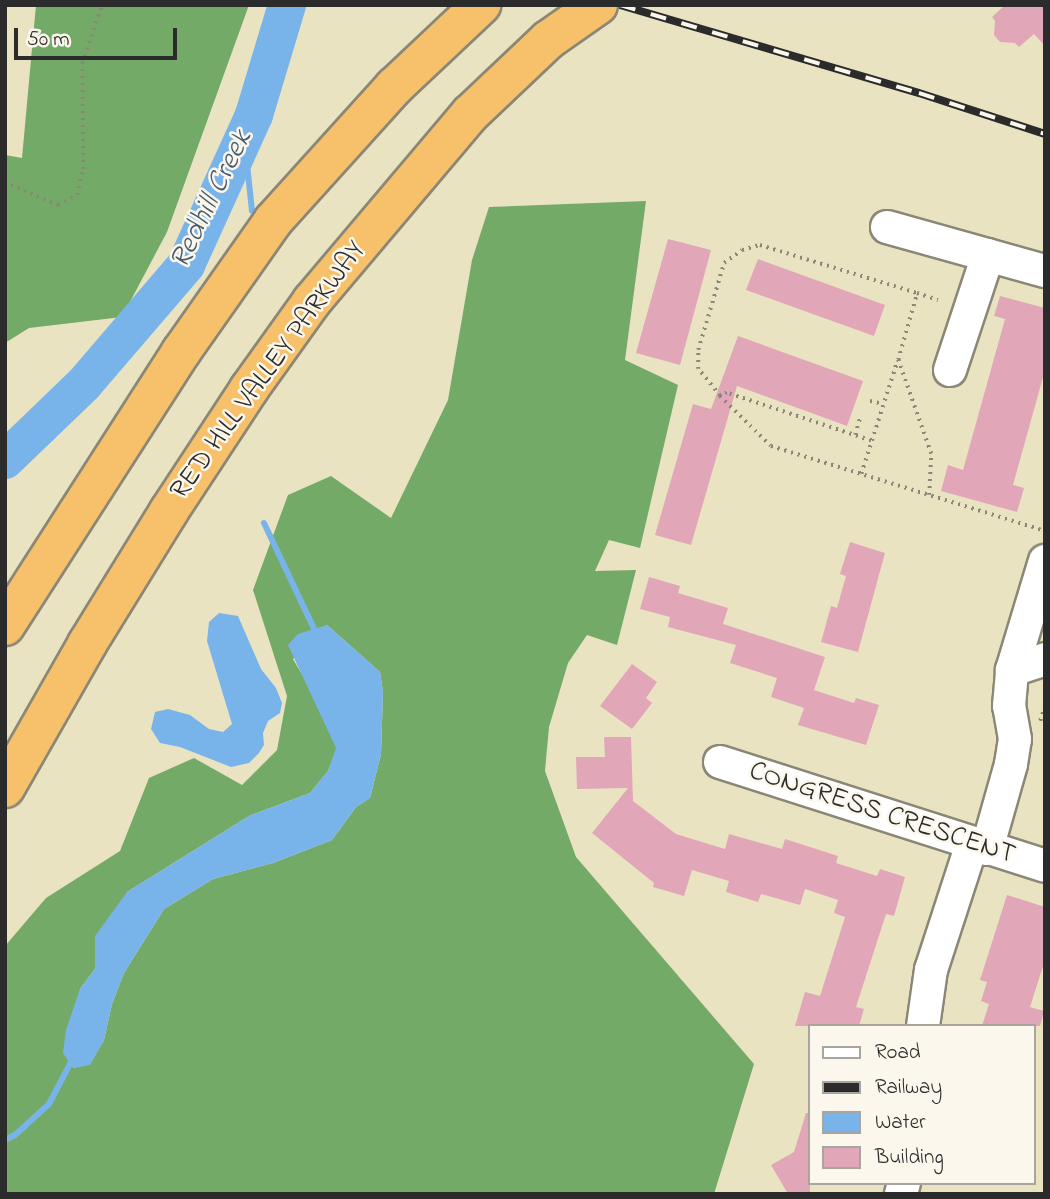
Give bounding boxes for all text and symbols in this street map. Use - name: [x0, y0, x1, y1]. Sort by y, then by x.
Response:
- scale bar: [18, 14, 180, 58]
- text: 50 m: [27, 25, 70, 55]
- water label: Redhill Creek: [163, 125, 261, 275]
- street label: RED HILL VALLEY PARKWAY: [164, 235, 374, 507]
- street label: CONGRESS CRESCENT: [745, 755, 1019, 873]
- legend: [808, 1024, 1036, 1185]
- text: Road: [875, 1038, 921, 1068]
- text: Railway: [875, 1073, 942, 1103]
- text: Water: [875, 1108, 926, 1138]
- text: Building: [875, 1143, 944, 1173]

